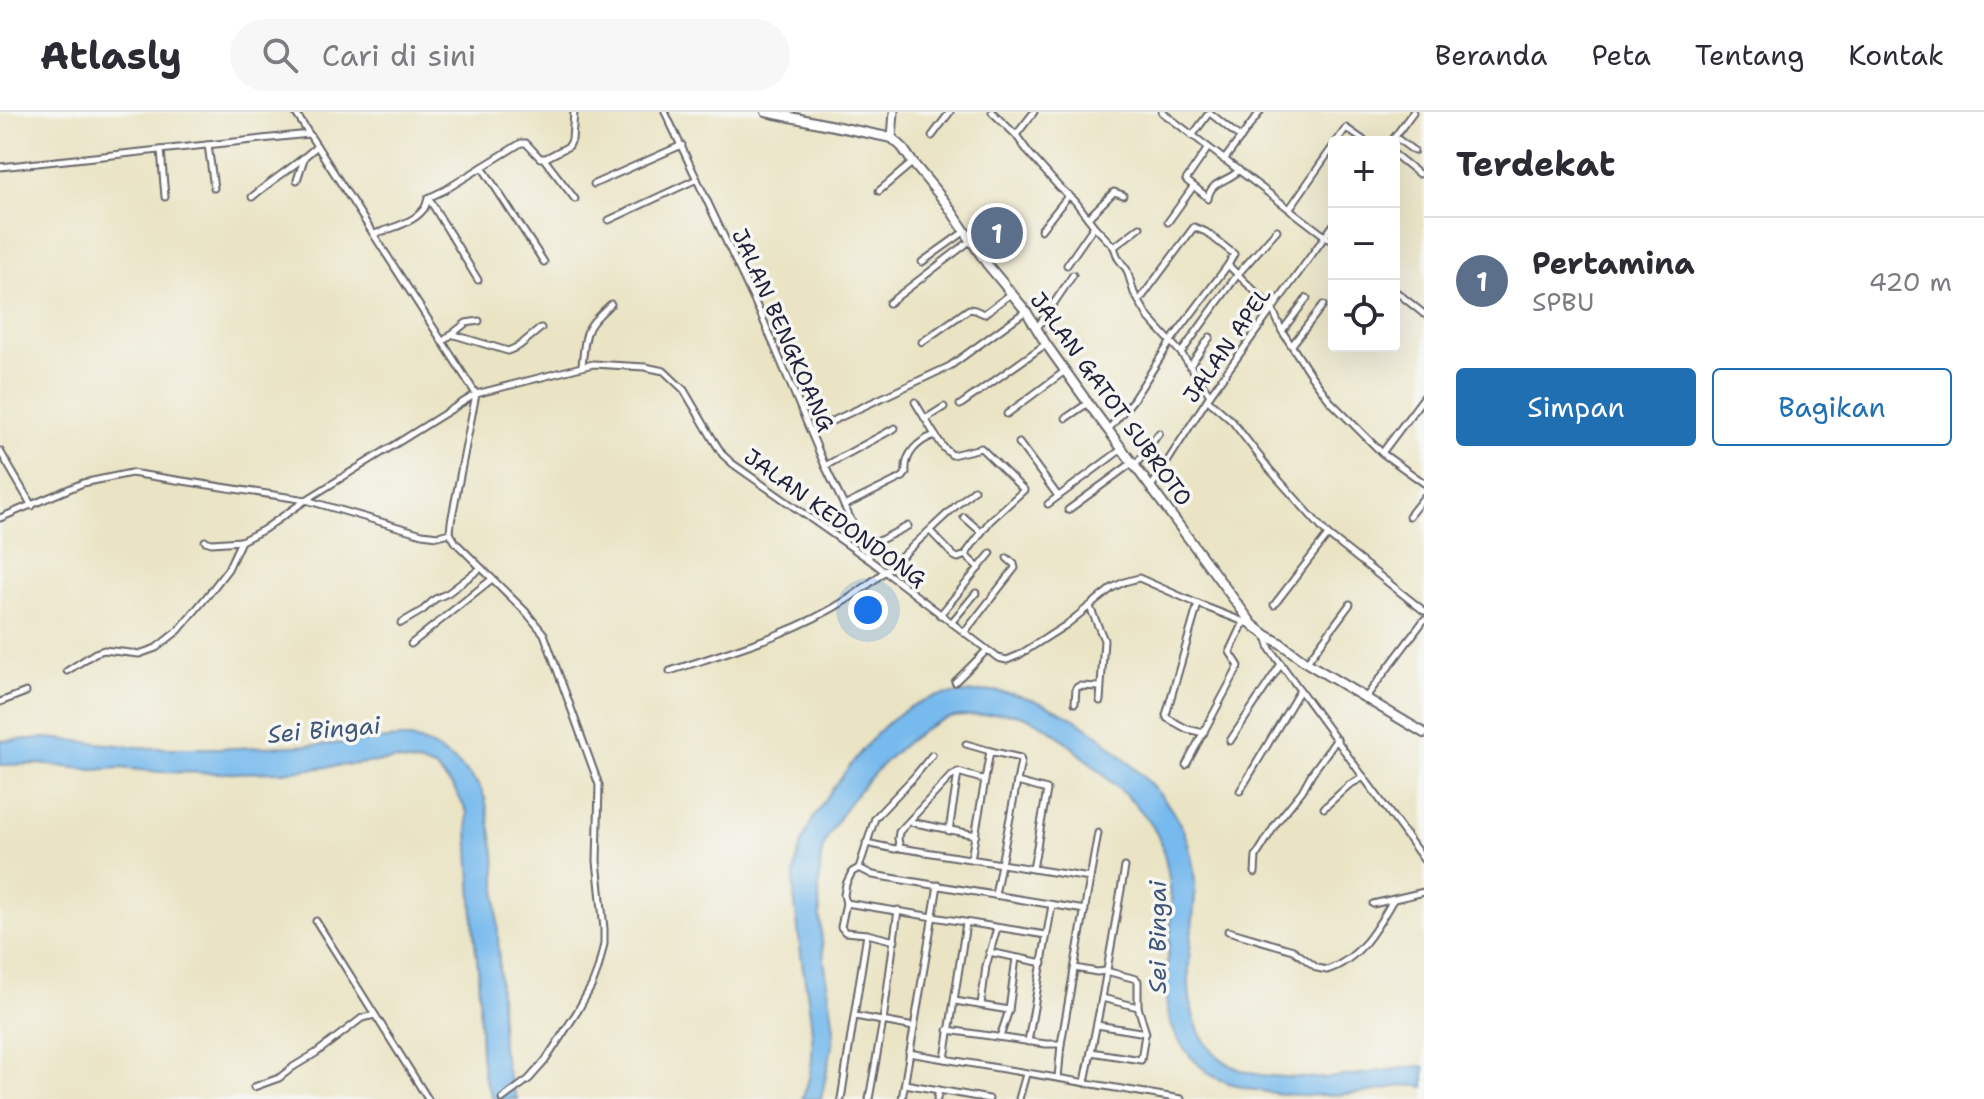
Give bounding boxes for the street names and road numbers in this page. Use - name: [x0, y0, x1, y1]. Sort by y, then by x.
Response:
- street label: JALAN BENGKOANG: [725, 224, 841, 436]
- street label: JALAN APEL: [1176, 281, 1278, 409]
- street label: JALAN GATOT SUBROTO: [1024, 286, 1198, 512]
- street label: JALAN KEDONDONG: [738, 442, 932, 594]

